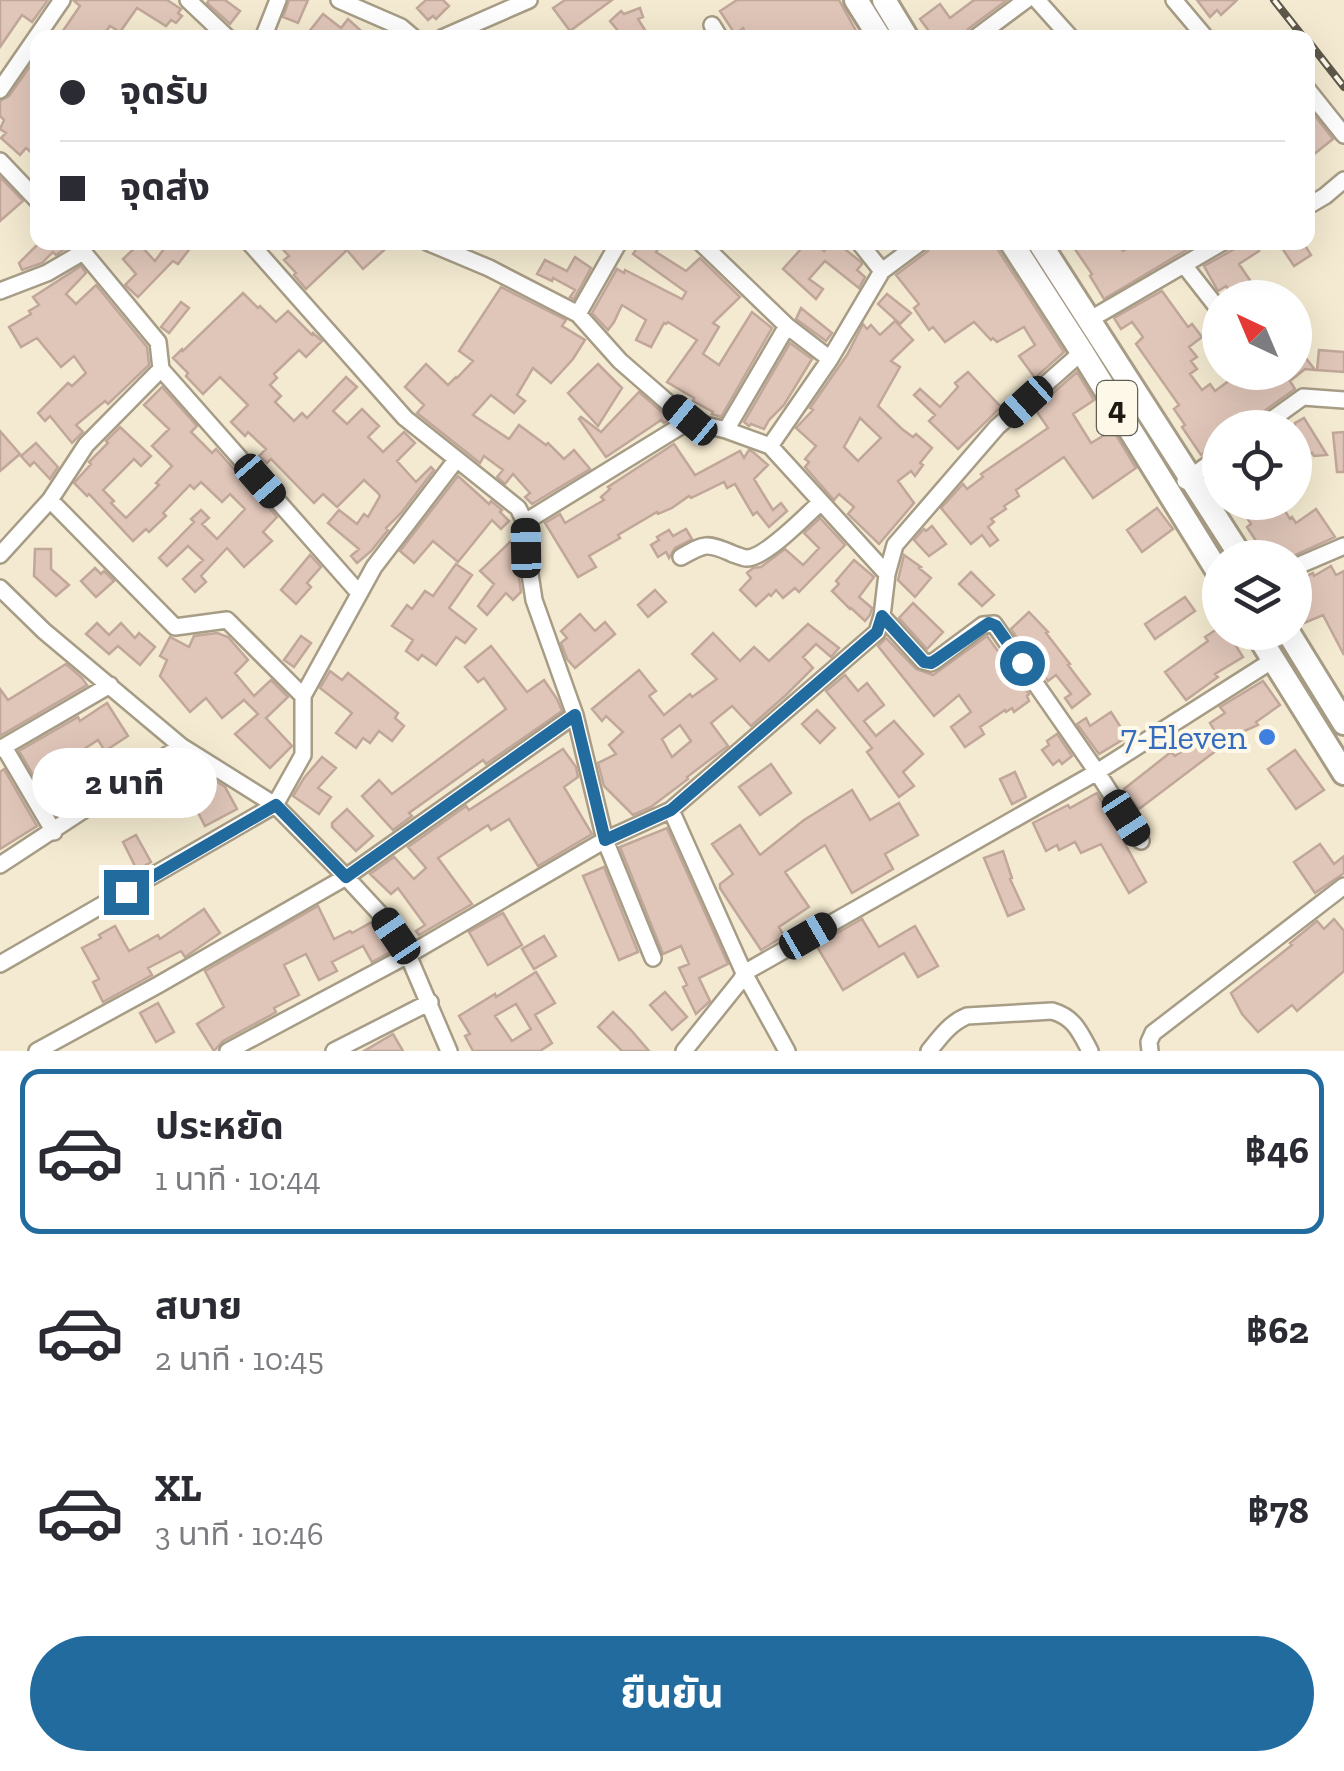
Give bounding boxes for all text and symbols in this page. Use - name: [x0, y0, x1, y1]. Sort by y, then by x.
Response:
- text: จุดรับ: [120, 68, 209, 114]
- text: จุดส่ง: [120, 164, 210, 210]
- north arrow: [1202, 280, 1312, 390]
- map controls: [1202, 280, 1312, 650]
- car: [994, 371, 1058, 433]
- road number: 4: [1097, 381, 1137, 435]
- car: [657, 389, 723, 451]
- button: locate: [1202, 410, 1312, 520]
- car: [229, 449, 291, 513]
- car: [510, 518, 542, 578]
- button: layers: [1202, 540, 1312, 650]
- route start: [1000, 641, 1045, 686]
- place label: 7-Eleven: [1121, 716, 1247, 758]
- marker: 7-Eleven: [1256, 726, 1278, 748]
- callout: 2 นาที: [34, 747, 218, 817]
- text: 2 นาที: [85, 764, 164, 802]
- car: [1097, 785, 1155, 851]
- route end: [104, 870, 149, 915]
- car: [367, 903, 425, 969]
- car: [775, 908, 841, 964]
- text: ประหยัด: [155, 1103, 284, 1149]
- icon: car: [35, 1107, 125, 1197]
- text: ฿46: [1245, 1127, 1309, 1173]
- text: 1 นาที · 10:44: [155, 1160, 321, 1198]
- text: สบาย: [155, 1283, 242, 1329]
- icon: car: [35, 1287, 125, 1377]
- text: ฿62: [1246, 1307, 1309, 1353]
- text: 2 นาที · 10:45: [155, 1340, 324, 1378]
- text: XL: [155, 1465, 202, 1511]
- icon: car: [35, 1467, 125, 1557]
- text: ฿78: [1248, 1487, 1309, 1533]
- text: 3 นาที · 10:46: [155, 1515, 324, 1553]
- button: ยืนยัน: [30, 1636, 1314, 1751]

